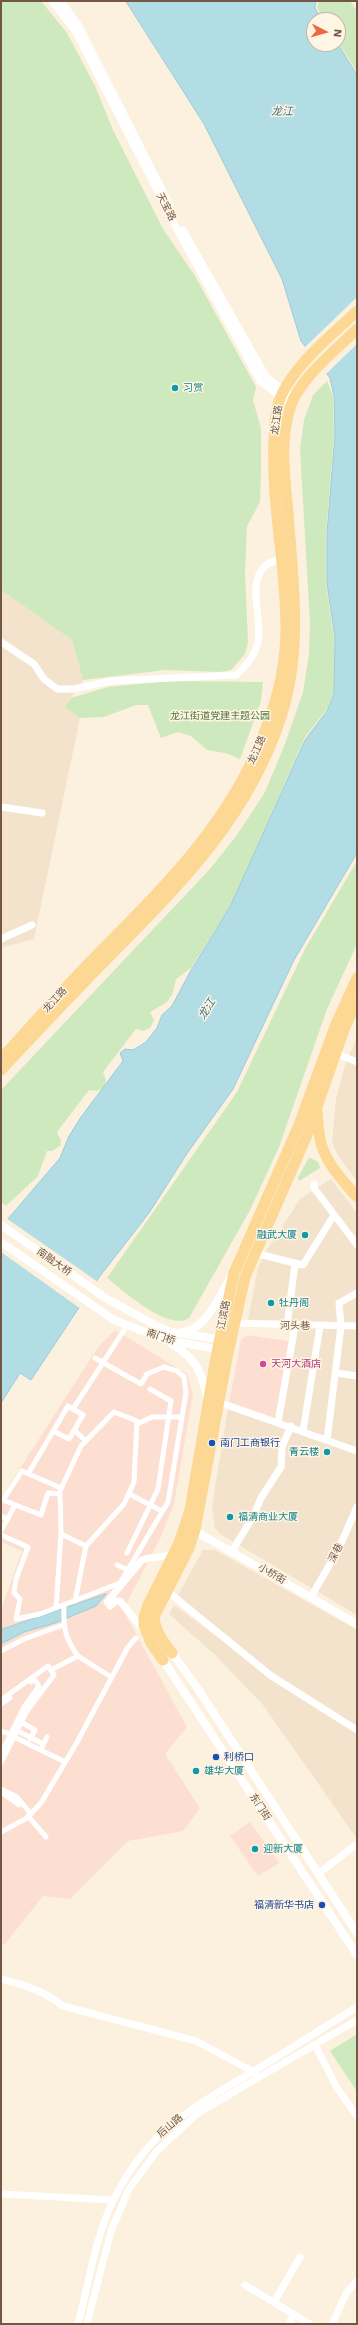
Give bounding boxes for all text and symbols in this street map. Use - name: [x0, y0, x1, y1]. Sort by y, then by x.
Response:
- north arrow: [306, 12, 346, 52]
- text: N: [331, 28, 344, 38]
- water label: 龙江: [271, 105, 293, 119]
- street label: 天宝路: [154, 191, 178, 223]
- place label: 习赏: [183, 382, 203, 394]
- marker: 习赏: [170, 383, 180, 393]
- street label: 龙江路: [269, 404, 285, 436]
- park label: 龙江街道党建主题公园: [170, 710, 270, 722]
- street label: 龙江路: [245, 734, 269, 766]
- street label: 龙江路: [40, 985, 70, 1015]
- water label: 龙江: [196, 996, 218, 1022]
- place label: 融武大厦: [257, 1229, 297, 1241]
- marker: 融武大厦: [300, 1230, 310, 1240]
- street label: 南融大桥: [34, 1246, 74, 1278]
- place label: 牡丹阁: [279, 1297, 309, 1309]
- marker: 牡丹阁: [266, 1298, 276, 1308]
- street label: 江滨路: [215, 1299, 233, 1331]
- street label: 河头巷: [280, 1320, 310, 1332]
- street label: 南门桥: [145, 1327, 177, 1347]
- place label: 天河大酒店: [271, 1358, 321, 1370]
- marker: 天河大酒店: [258, 1359, 268, 1369]
- place label: 南门工商银行: [220, 1437, 280, 1449]
- marker: 南门工商银行: [207, 1438, 217, 1448]
- place label: 青云楼: [289, 1446, 319, 1458]
- marker: 青云楼: [322, 1447, 332, 1457]
- place label: 福清商业大厦: [238, 1511, 298, 1523]
- marker: 福清商业大厦: [225, 1512, 235, 1522]
- street label: 深巷: [326, 1541, 346, 1565]
- street label: 小桥街: [256, 1561, 288, 1587]
- place label: 利桥口: [224, 1751, 254, 1763]
- marker: 利桥口: [211, 1752, 221, 1762]
- place label: 雄华大厦: [204, 1765, 244, 1777]
- marker: 雄华大厦: [191, 1766, 201, 1776]
- street label: 东门街: [247, 1791, 273, 1823]
- place label: 迎新大厦: [263, 1843, 303, 1855]
- marker: 迎新大厦: [250, 1844, 260, 1854]
- place label: 福清新华书店: [254, 1899, 314, 1911]
- marker: 福清新华书店: [317, 1900, 327, 1910]
- street label: 后山路: [155, 2112, 185, 2140]

